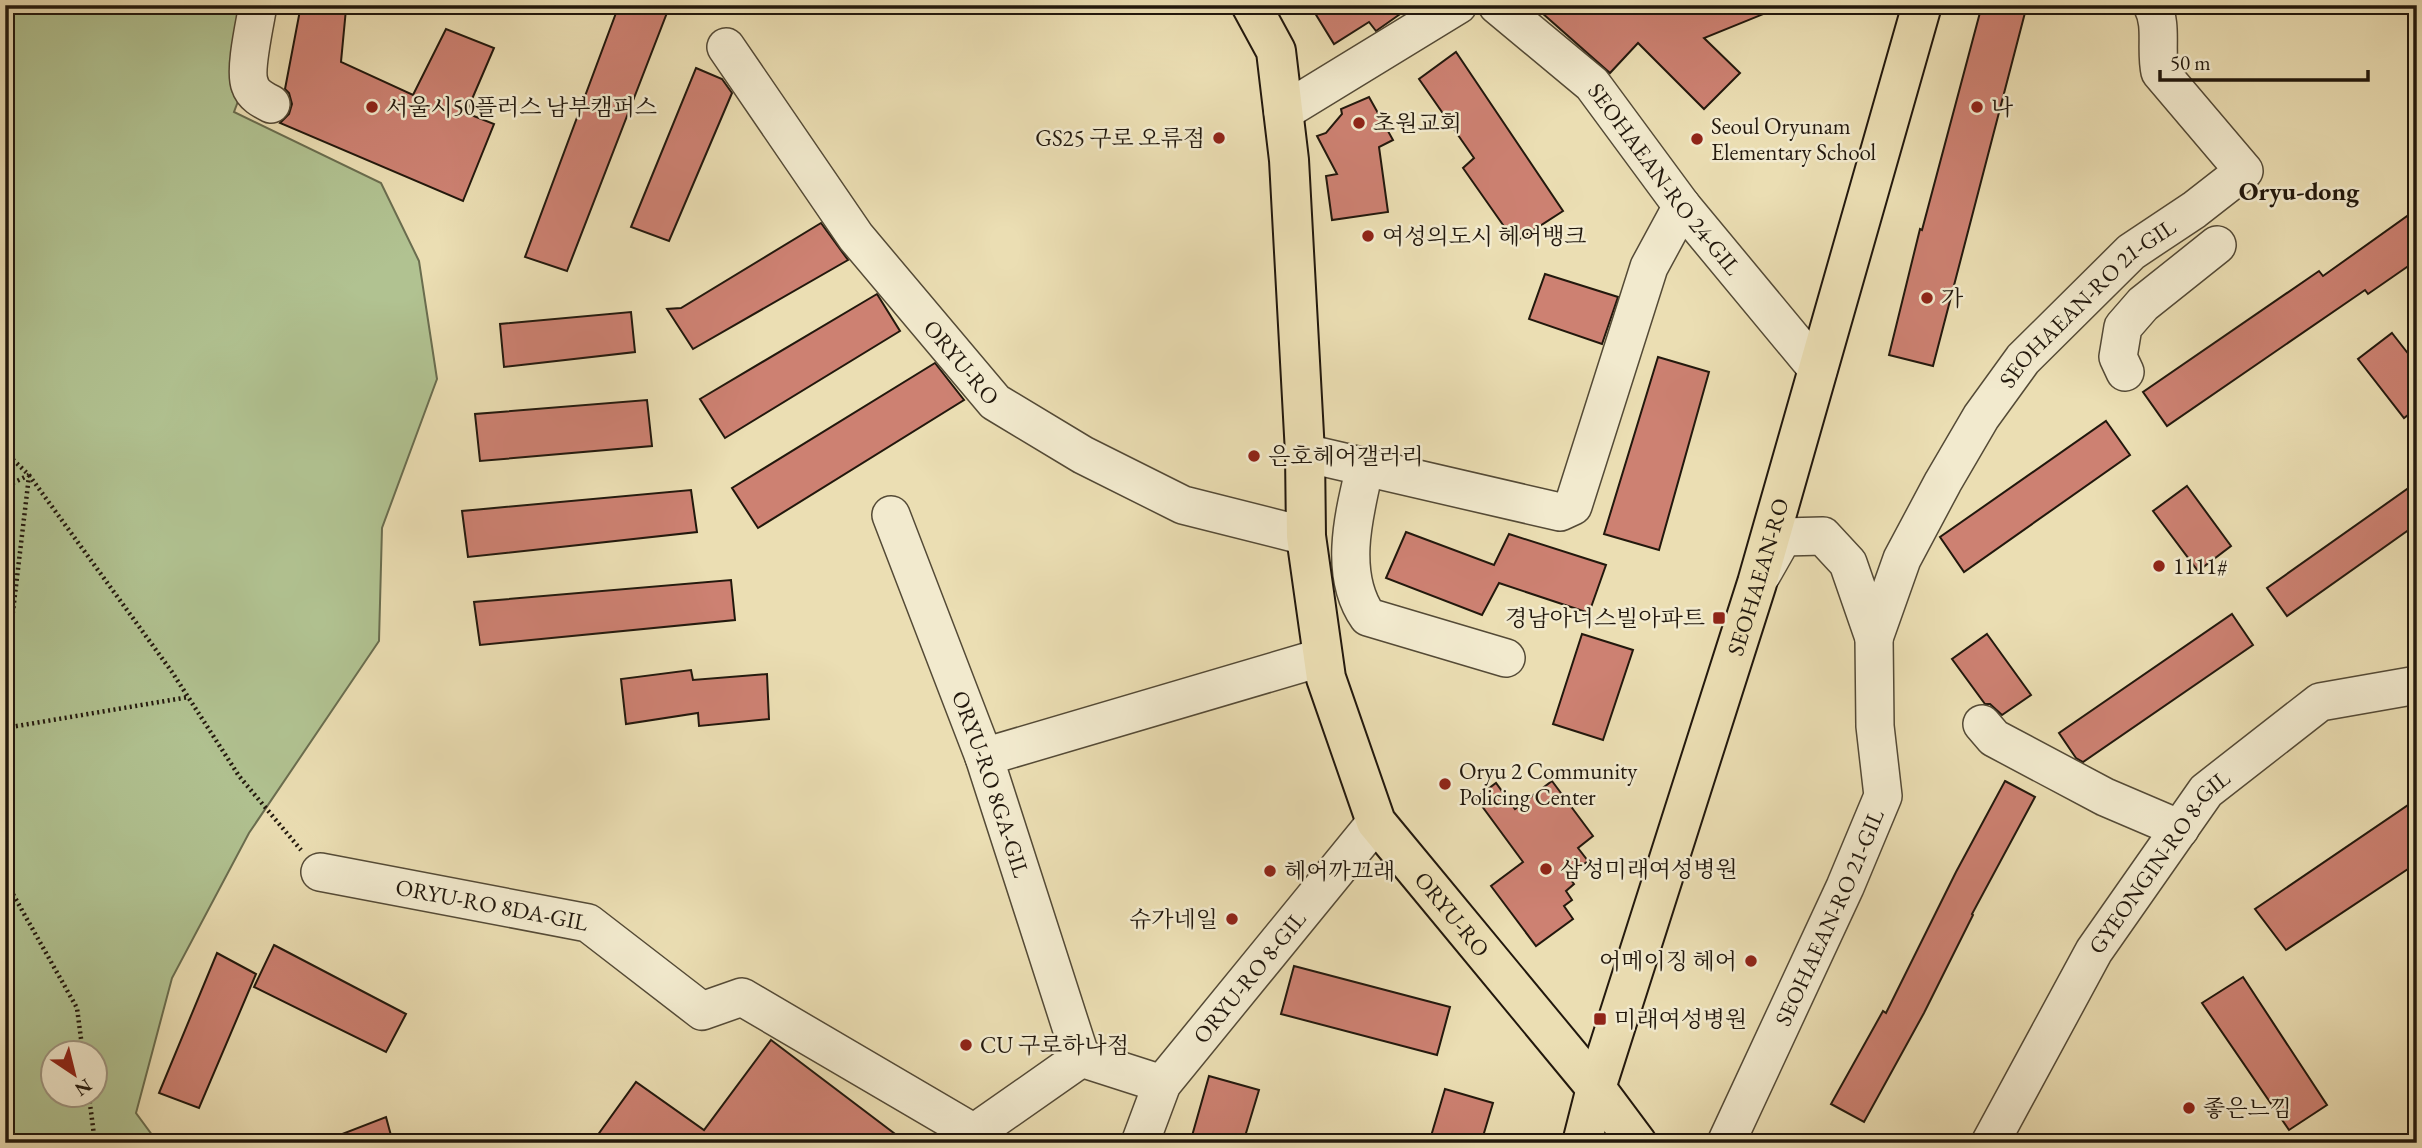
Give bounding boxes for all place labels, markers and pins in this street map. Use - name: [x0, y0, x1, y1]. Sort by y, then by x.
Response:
- place label: 서울시50플러스 남부캠퍼스: [386, 92, 657, 122]
- place label: 나: [1991, 92, 2014, 122]
- marker: 서울시50플러스 남부캠퍼스: [364, 99, 380, 115]
- marker: 나: [1969, 99, 1985, 115]
- place label: 초원교회: [1373, 108, 1462, 138]
- place label: Seoul Oryunam Elementary School: [1711, 111, 1877, 167]
- marker: 초원교회: [1351, 115, 1367, 131]
- place label: GS25 구로 오류점: [1035, 123, 1205, 153]
- marker: GS25 구로 오류점: [1211, 130, 1227, 146]
- marker: Seoul Oryunam Elementary School: [1689, 131, 1705, 147]
- place label: 여성의도시 헤어뱅크: [1382, 221, 1587, 251]
- marker: 여성의도시 헤어뱅크: [1360, 228, 1376, 244]
- place label: 가: [1941, 283, 1964, 313]
- marker: 가: [1919, 290, 1935, 306]
- place label: 은호헤어갤러리: [1268, 441, 1424, 471]
- marker: 은호헤어갤러리: [1246, 448, 1262, 464]
- place label: 1111#: [2173, 551, 2228, 581]
- marker: 1111#: [2151, 558, 2167, 574]
- place label: 경남아너스빌아파트: [1505, 603, 1705, 633]
- marker: 경남아너스빌아파트: [1711, 610, 1727, 626]
- place label: Oryu 2 Community Policing Center: [1459, 756, 1638, 812]
- marker: Oryu 2 Community Policing Center: [1437, 776, 1453, 792]
- place label: 삼성미래여성병원: [1560, 854, 1738, 884]
- place label: 헤어까끄래: [1284, 856, 1395, 886]
- marker: 삼성미래여성병원: [1538, 861, 1554, 877]
- marker: 헤어까끄래: [1262, 863, 1278, 879]
- place label: 슈가네일: [1129, 904, 1218, 934]
- marker: 슈가네일: [1224, 911, 1240, 927]
- place label: 어메이징 헤어: [1599, 946, 1737, 976]
- marker: 어메이징 헤어: [1743, 953, 1759, 969]
- place label: 미래여성병원: [1614, 1004, 1747, 1034]
- marker: 미래여성병원: [1592, 1011, 1608, 1027]
- place label: CU 구로하나점: [980, 1030, 1129, 1060]
- marker: CU 구로하나점: [958, 1037, 974, 1053]
- place label: 좋은느낌: [2203, 1093, 2292, 1123]
- marker: 좋은느낌: [2181, 1100, 2197, 1116]

